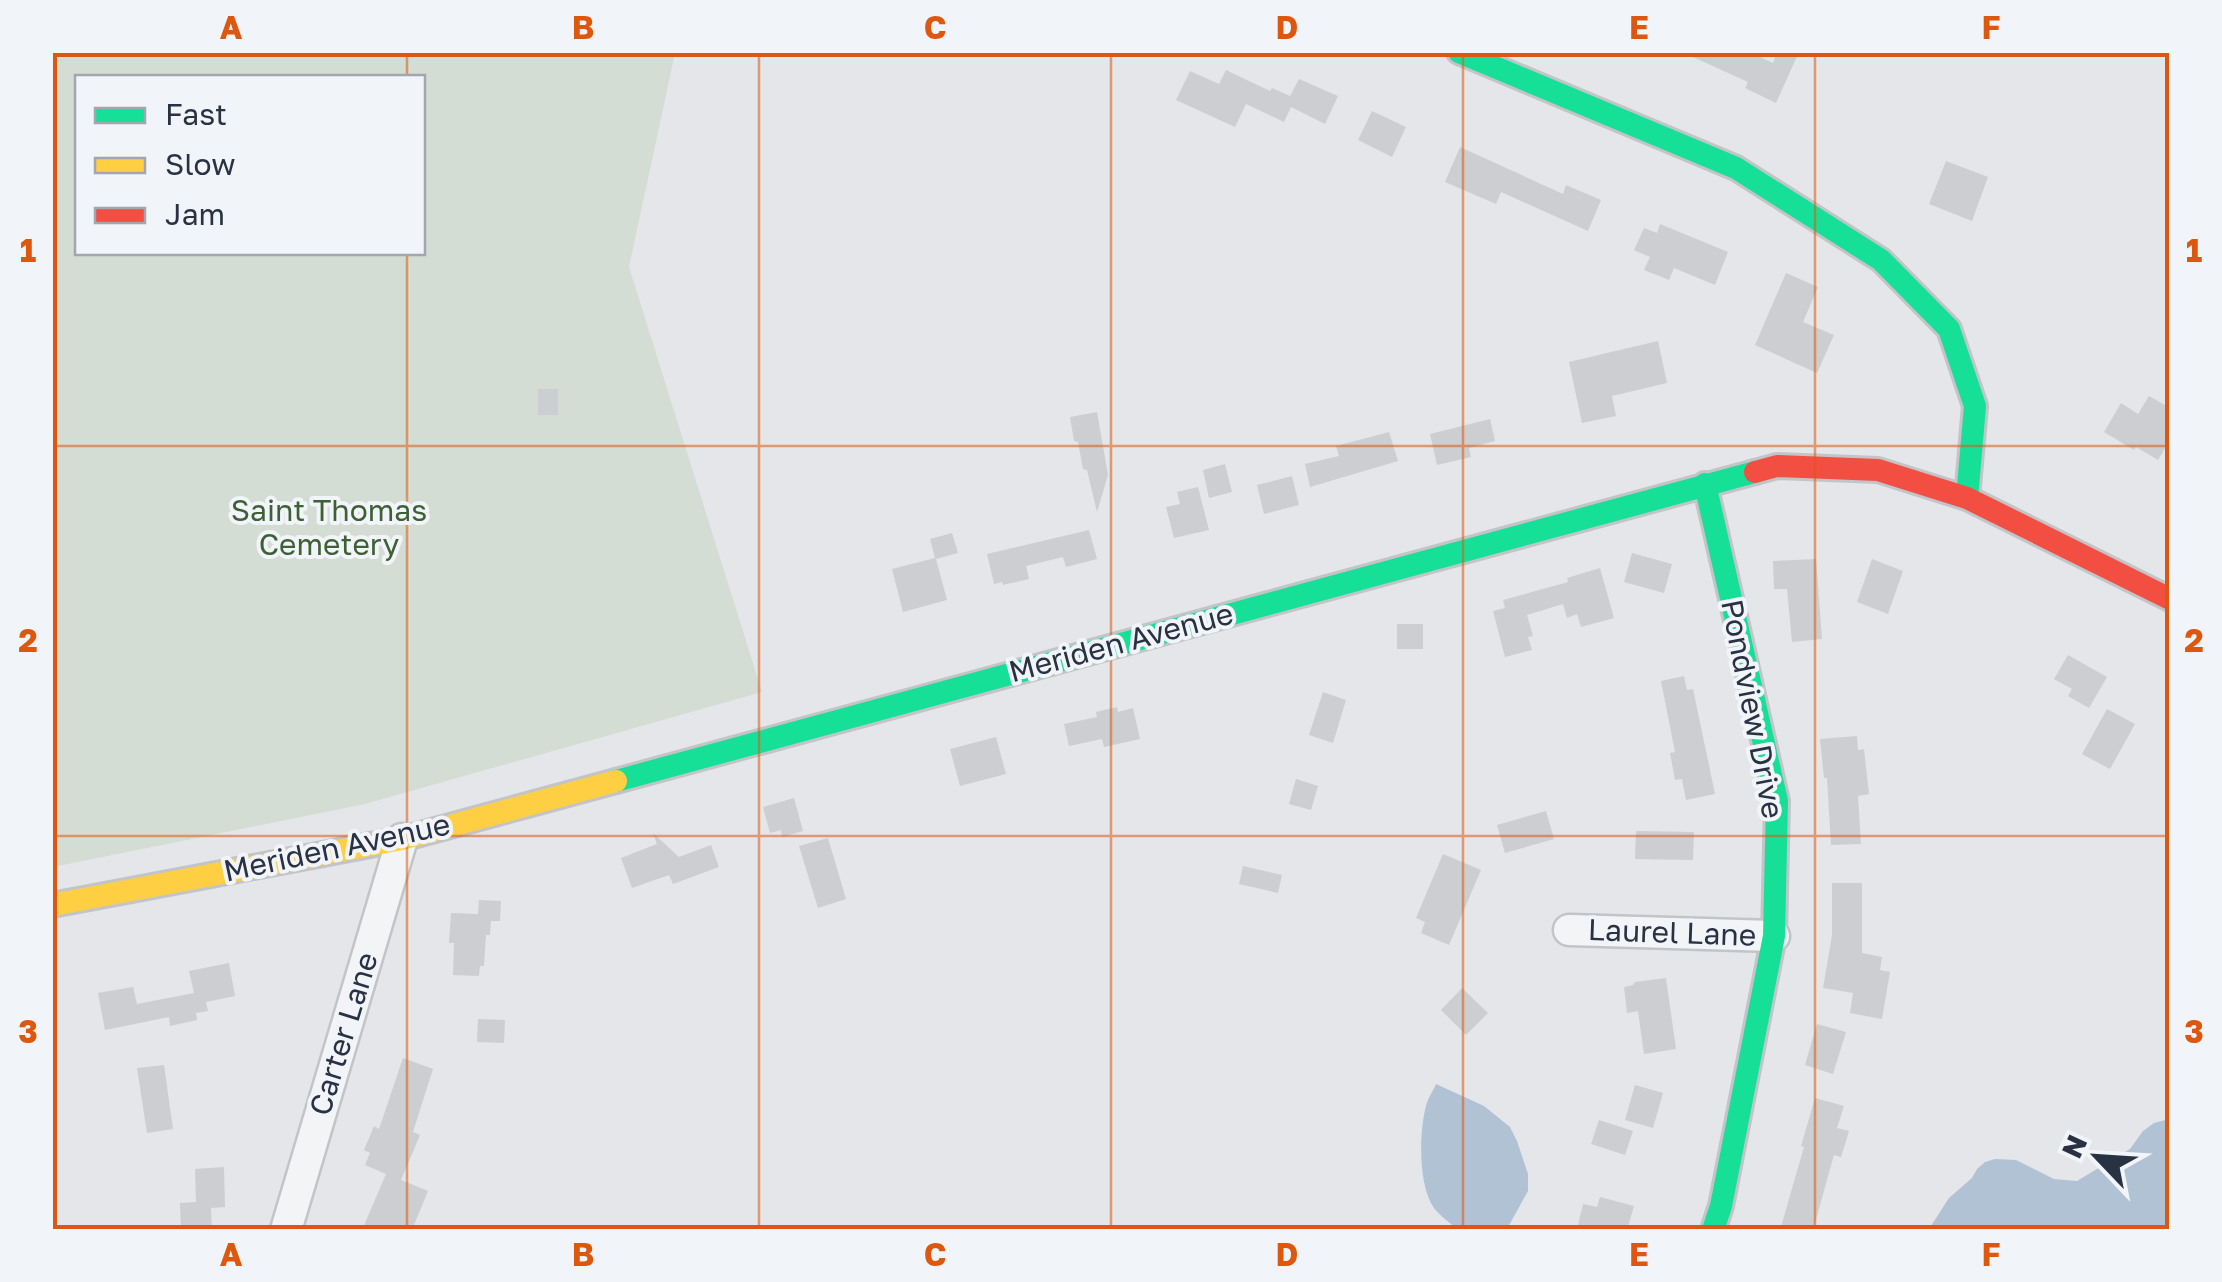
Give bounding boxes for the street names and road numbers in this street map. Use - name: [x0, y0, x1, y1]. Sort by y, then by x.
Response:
- street label: Meriden Avenue: [1005, 595, 1237, 689]
- street label: Pondview Drive: [1714, 596, 1792, 821]
- street label: Meriden Avenue: [220, 805, 453, 889]
- street label: Laurel Lane: [1587, 911, 1757, 953]
- street label: Carter Lane: [301, 948, 385, 1120]

